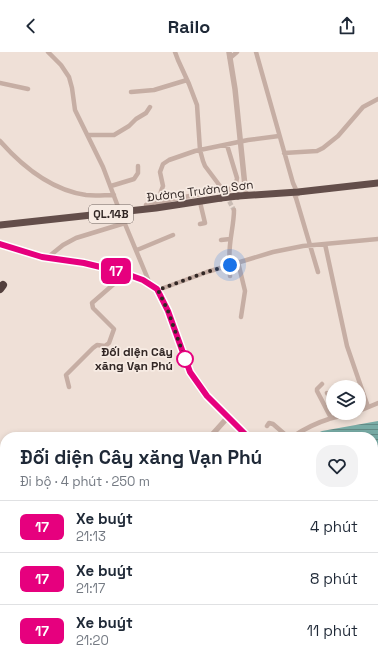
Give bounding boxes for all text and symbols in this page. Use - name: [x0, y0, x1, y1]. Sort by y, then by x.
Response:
- icon: back: [20, 15, 42, 37]
- text: Railo: [168, 15, 210, 38]
- icon: share: [336, 15, 358, 37]
- street label: Đường Trường Sơn: [146, 177, 254, 205]
- road number: QL.14B: [89, 205, 133, 223]
- your location: [220, 255, 240, 275]
- line badge: 17: [98, 258, 134, 284]
- text: 17: [109, 262, 123, 280]
- place label: Đối diện Cây xăng Vạn Phú: [95, 344, 173, 374]
- marker: Đối diện Cây xăng Vạn Phú: [176, 350, 194, 368]
- map controls: [326, 380, 366, 420]
- button: layers: [326, 380, 366, 420]
- text: Đối diện Cây xăng Vạn Phú: [20, 445, 262, 470]
- button: heart: [316, 445, 358, 487]
- text: Đi bộ · 4 phút · 250 m: [20, 473, 150, 490]
- text: Xe buýt: [76, 509, 133, 528]
- text: 4 phút: [310, 517, 358, 536]
- text: 17: [35, 518, 49, 536]
- text: 21:13: [76, 528, 106, 545]
- text: Xe buýt: [76, 561, 133, 580]
- text: 8 phút: [310, 569, 358, 588]
- text: 17: [35, 570, 49, 588]
- text: 21:17: [76, 580, 105, 597]
- text: Xe buýt: [76, 613, 133, 632]
- text: 11 phút: [307, 621, 358, 640]
- text: 17: [35, 622, 49, 640]
- text: 21:20: [76, 632, 109, 649]

